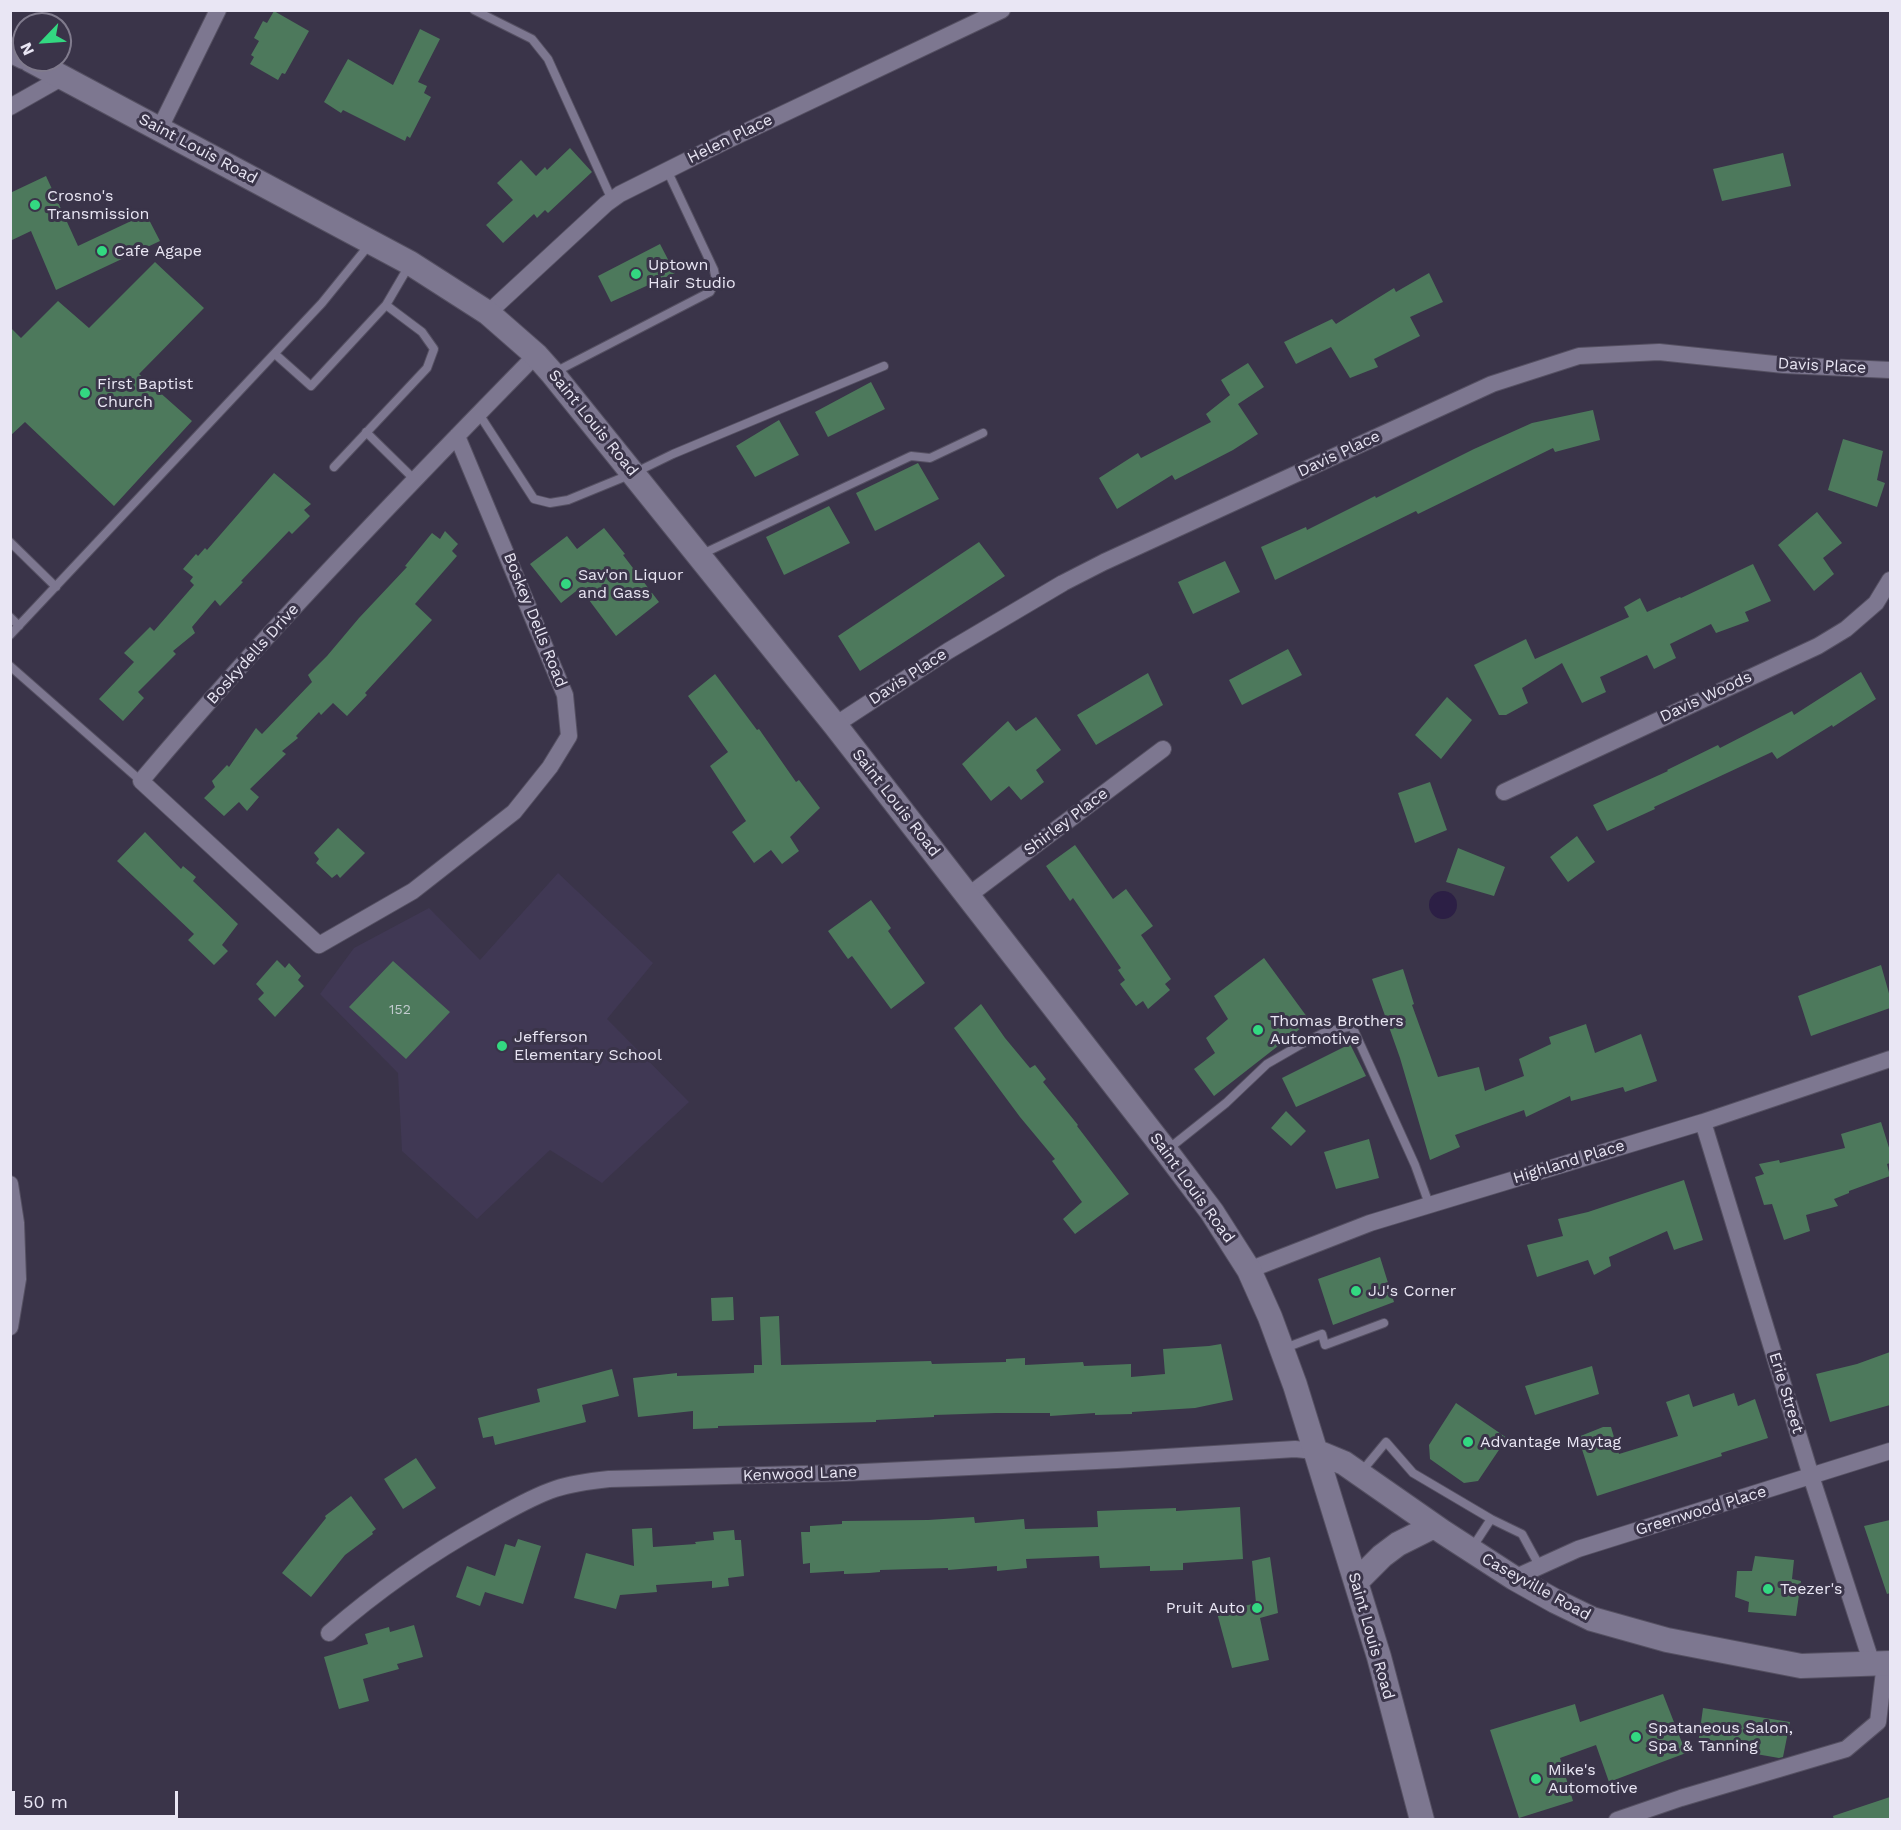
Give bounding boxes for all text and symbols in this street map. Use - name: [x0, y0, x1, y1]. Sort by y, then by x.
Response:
- north arrow: [12, 12, 72, 72]
- text: N: [16, 40, 38, 58]
- street label: Saint Louis Road: [136, 110, 260, 188]
- street label: Helen Place: [684, 110, 776, 168]
- place label: Crosno's Transmission: [47, 186, 149, 224]
- marker: Crosno's Transmission: [28, 198, 42, 212]
- place label: Cafe Agape: [114, 241, 202, 261]
- marker: Cafe Agape: [95, 244, 109, 258]
- place label: Uptown Hair Studio: [648, 255, 736, 293]
- marker: Uptown Hair Studio: [629, 267, 643, 281]
- street label: Davis Place: [1777, 354, 1867, 378]
- street label: Saint Louis Road: [544, 366, 642, 480]
- place label: First Baptist Church: [97, 374, 193, 412]
- marker: First Baptist Church: [78, 386, 92, 400]
- street label: Davis Place: [1295, 427, 1383, 481]
- street label: Boskey Dells Road: [499, 550, 571, 690]
- place label: Sav'on Liquor and Gass: [578, 565, 683, 603]
- marker: Sav'on Liquor and Gass: [559, 577, 573, 591]
- street label: Boskydells Drive: [203, 600, 303, 708]
- street label: Davis Place: [866, 645, 950, 709]
- street label: Davis Woods: [1657, 667, 1755, 727]
- street label: Saint Louis Road: [848, 745, 944, 861]
- street label: Shirley Place: [1020, 784, 1112, 860]
- house number: 152: [389, 1002, 411, 1018]
- place label: Thomas Brothers Automotive: [1270, 1011, 1404, 1049]
- marker: Thomas Brothers Automotive: [1251, 1023, 1265, 1037]
- place label: Jefferson Elementary School: [514, 1027, 662, 1065]
- marker: Jefferson Elementary School: [495, 1039, 509, 1053]
- street label: Saint Louis Road: [1146, 1129, 1238, 1247]
- street label: Highland Place: [1511, 1136, 1627, 1188]
- place label: JJ's Corner: [1368, 1281, 1456, 1301]
- marker: JJ's Corner: [1349, 1284, 1363, 1298]
- street label: Erie Street: [1765, 1350, 1807, 1436]
- place label: Advantage Maytag: [1480, 1432, 1621, 1452]
- marker: Advantage Maytag: [1461, 1435, 1475, 1449]
- street label: Kenwood Lane: [742, 1462, 858, 1486]
- street label: Greenwood Place: [1633, 1482, 1769, 1540]
- street label: Caseyville Road: [1478, 1549, 1594, 1625]
- street label: Saint Louis Road: [1344, 1570, 1398, 1702]
- place label: Teezer's: [1780, 1579, 1843, 1599]
- marker: Teezer's: [1761, 1582, 1775, 1596]
- place label: Pruit Auto: [1166, 1598, 1245, 1618]
- marker: Pruit Auto: [1250, 1601, 1264, 1615]
- place label: Spataneous Salon, Spa & Tanning: [1648, 1718, 1793, 1756]
- marker: Spataneous Salon, Spa & Tanning: [1629, 1730, 1643, 1744]
- place label: Mike's Automotive: [1548, 1760, 1638, 1798]
- marker: Mike's Automotive: [1529, 1772, 1543, 1786]
- scale bar: [15, 1779, 182, 1817]
- text: 50 m: [23, 1791, 68, 1812]

